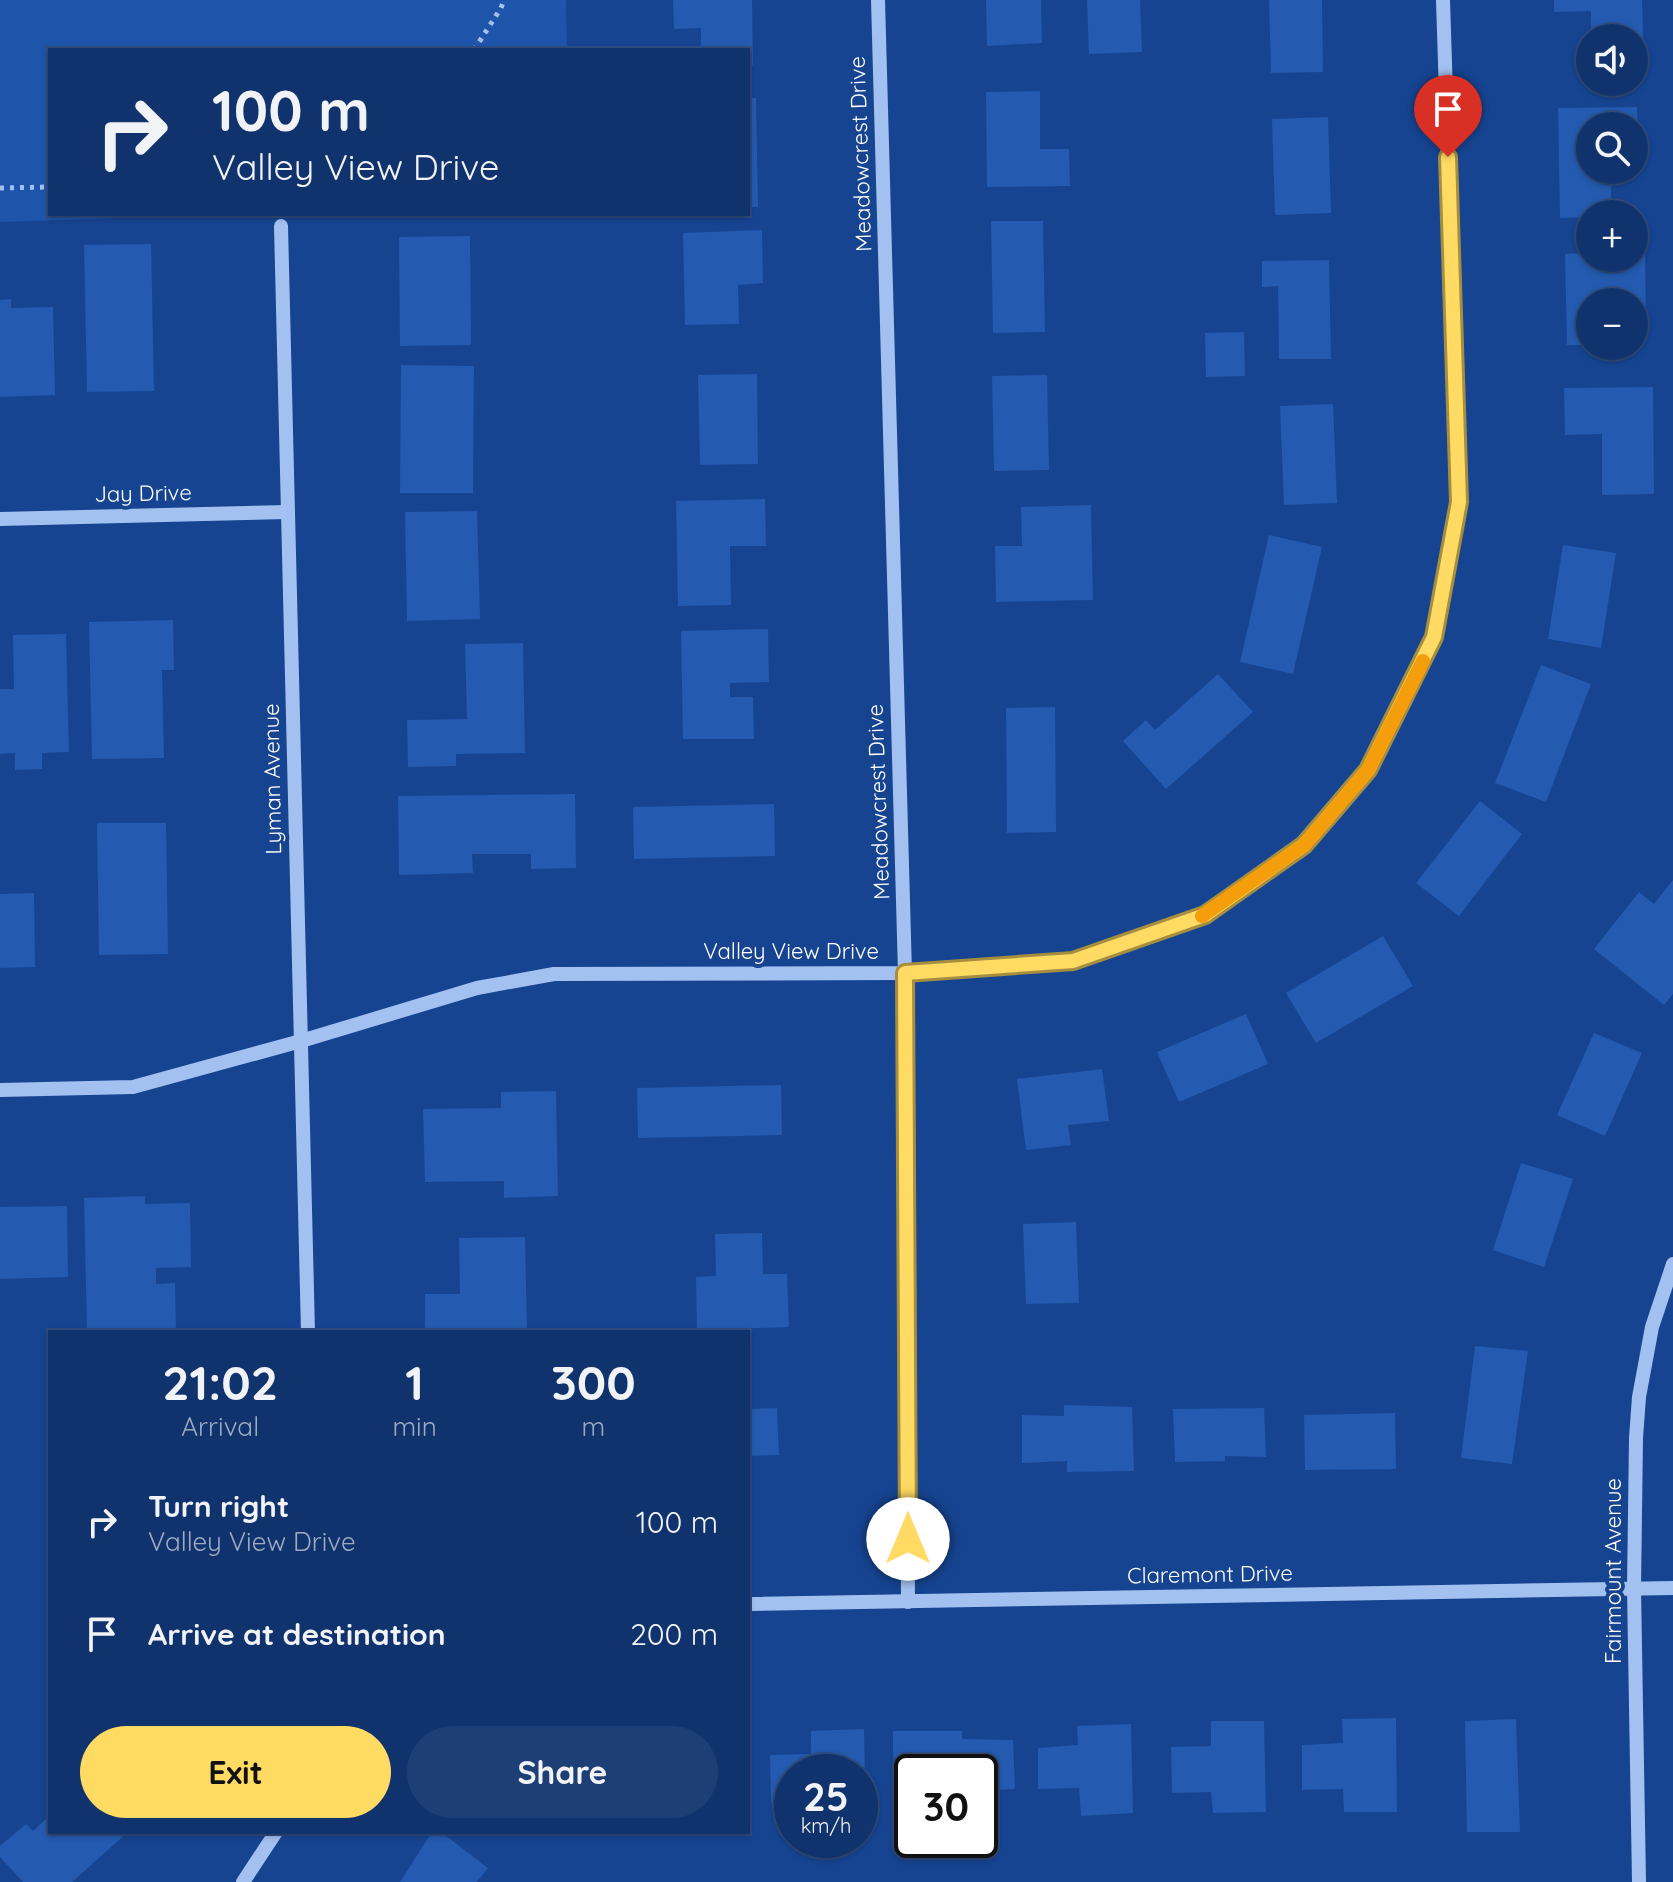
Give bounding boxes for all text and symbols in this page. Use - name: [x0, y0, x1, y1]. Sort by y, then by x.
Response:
- map controls: [1576, 24, 1648, 360]
- button: sound: [1576, 24, 1648, 96]
- street label: Meadowcrest Drive: [843, 56, 877, 252]
- text: 100 m: [212, 75, 370, 145]
- pin: [1414, 75, 1482, 157]
- icon: right: [80, 80, 184, 184]
- icon: arrive: [1426, 87, 1470, 131]
- button: search: [1576, 112, 1648, 184]
- text: Valley View Drive: [212, 144, 499, 189]
- button: +: [1576, 200, 1648, 272]
- button: −: [1576, 288, 1648, 360]
- street label: Jay Drive: [94, 478, 192, 508]
- street label: Lyman Avenue: [257, 703, 287, 855]
- street label: Meadowcrest Drive: [861, 704, 895, 900]
- street label: Valley View Drive: [703, 937, 879, 965]
- text: 21:02: [162, 1352, 278, 1412]
- text: 1: [405, 1352, 424, 1412]
- text: 300: [551, 1352, 636, 1412]
- text: Arrival: [181, 1410, 259, 1443]
- text: min: [392, 1410, 437, 1443]
- text: m: [581, 1410, 605, 1443]
- street label: Fairmount Avenue: [1599, 1478, 1627, 1664]
- text: Turn right: [148, 1487, 289, 1525]
- position arrow: [866, 1497, 950, 1581]
- icon: right: [80, 1500, 124, 1544]
- text: 100 m: [636, 1503, 718, 1541]
- text: Valley View Drive: [148, 1525, 356, 1558]
- street label: Claremont Drive: [1127, 1559, 1293, 1589]
- icon: arrive: [80, 1612, 124, 1656]
- text: Arrive at destination: [148, 1615, 446, 1653]
- text: 200 m: [630, 1615, 718, 1653]
- button: Exit: [80, 1726, 391, 1818]
- button: Share: [407, 1726, 718, 1818]
- speed limit sign: 30: [894, 1754, 998, 1858]
- text: 25: [803, 1771, 849, 1821]
- text: km/h: [801, 1813, 851, 1838]

